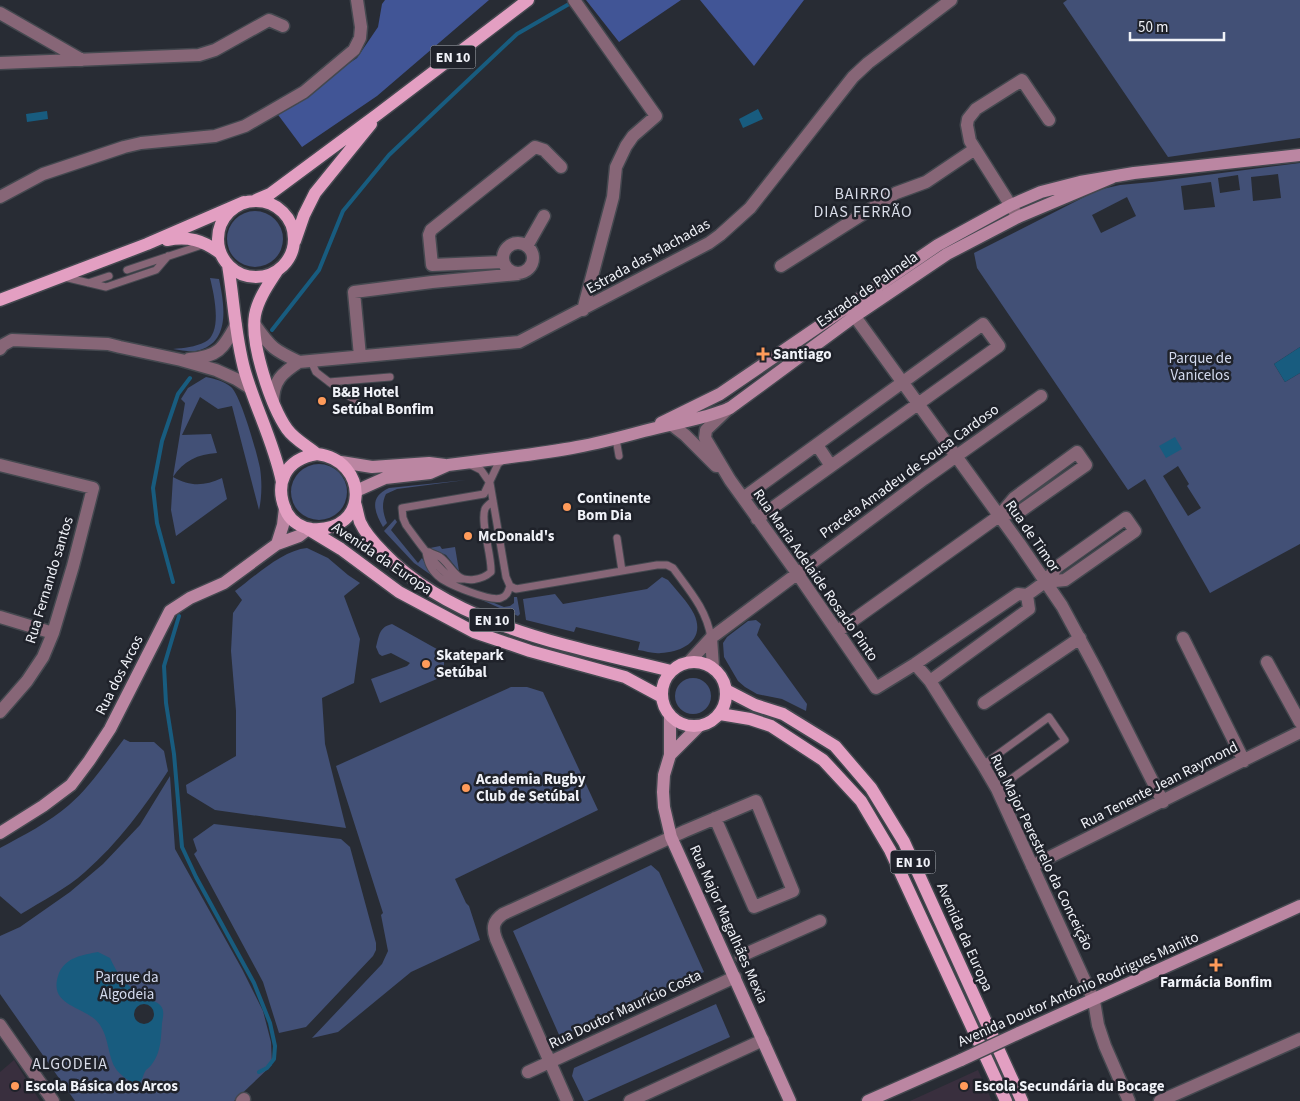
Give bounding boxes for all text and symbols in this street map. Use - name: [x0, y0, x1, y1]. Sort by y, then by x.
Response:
- scale bar: [1130, 10, 1224, 42]
- text: 50 m: [1138, 17, 1168, 38]
- road number: EN 10: [430, 46, 476, 68]
- district label: BAIRRO DIAS FERRÃO: [813, 183, 913, 223]
- street label: Estrada das Machadas: [583, 214, 714, 299]
- street label: Estrada de Palmela: [812, 247, 922, 332]
- place label: Santiago: [773, 344, 832, 365]
- marker: Santiago: [757, 348, 769, 360]
- park label: Parque de Vanicelos: [1168, 348, 1232, 386]
- place label: B&B Hotel Setúbal Bonfim: [332, 382, 434, 420]
- marker: B&B Hotel Setúbal Bonfim: [316, 395, 328, 407]
- street label: Praceta Amadeu de Sousa Cardoso: [815, 399, 1003, 544]
- street label: Rua Maria Adelaide Rosado Pinto: [748, 485, 883, 666]
- place label: Continente Bom Dia: [577, 488, 651, 526]
- street label: Rua de Timor: [1000, 496, 1066, 577]
- marker: Continente Bom Dia: [561, 501, 573, 513]
- street label: Rua Fernando santos: [20, 514, 79, 646]
- street label: Avenida da Europa: [327, 517, 436, 600]
- place label: McDonald's: [478, 526, 555, 547]
- marker: McDonald's: [462, 530, 474, 542]
- road number: EN 10: [470, 608, 514, 632]
- street label: Rua dos Arcos: [90, 632, 149, 719]
- place label: Skatepark Setúbal: [436, 645, 505, 683]
- marker: Skatepark Setúbal: [420, 658, 432, 670]
- street label: Rua Tenente Jean Raymond: [1077, 737, 1242, 834]
- street label: Rua Major Perestrelo da Conceição: [985, 750, 1098, 954]
- place label: Academia Rugby Club de Setúbal: [475, 769, 586, 807]
- marker: Academia Rugby Club de Setúbal: [460, 782, 472, 794]
- street label: Rua Major Magalhães Mexia: [684, 842, 773, 1007]
- road number: EN 10: [890, 850, 936, 874]
- street label: Avenida da Europa: [931, 879, 998, 995]
- street label: Avenida Doutor António Rodrigues Manito: [954, 927, 1202, 1052]
- marker: Farmácia Bonfim: [1210, 959, 1222, 971]
- street label: Rua Doutor Maurício Costa: [546, 965, 705, 1054]
- park label: Parque da Algodeia: [95, 967, 159, 1005]
- place label: Farmácia Bonfim: [1160, 972, 1272, 993]
- district label: ALGODEIA: [32, 1053, 108, 1075]
- place label: Escola Básica dos Arcos: [25, 1076, 178, 1097]
- place label: Escola Secundária du Bocage: [974, 1076, 1165, 1097]
- marker: Escola Básica dos Arcos: [9, 1080, 21, 1092]
- marker: Escola Secundária du Bocage: [958, 1080, 970, 1092]

